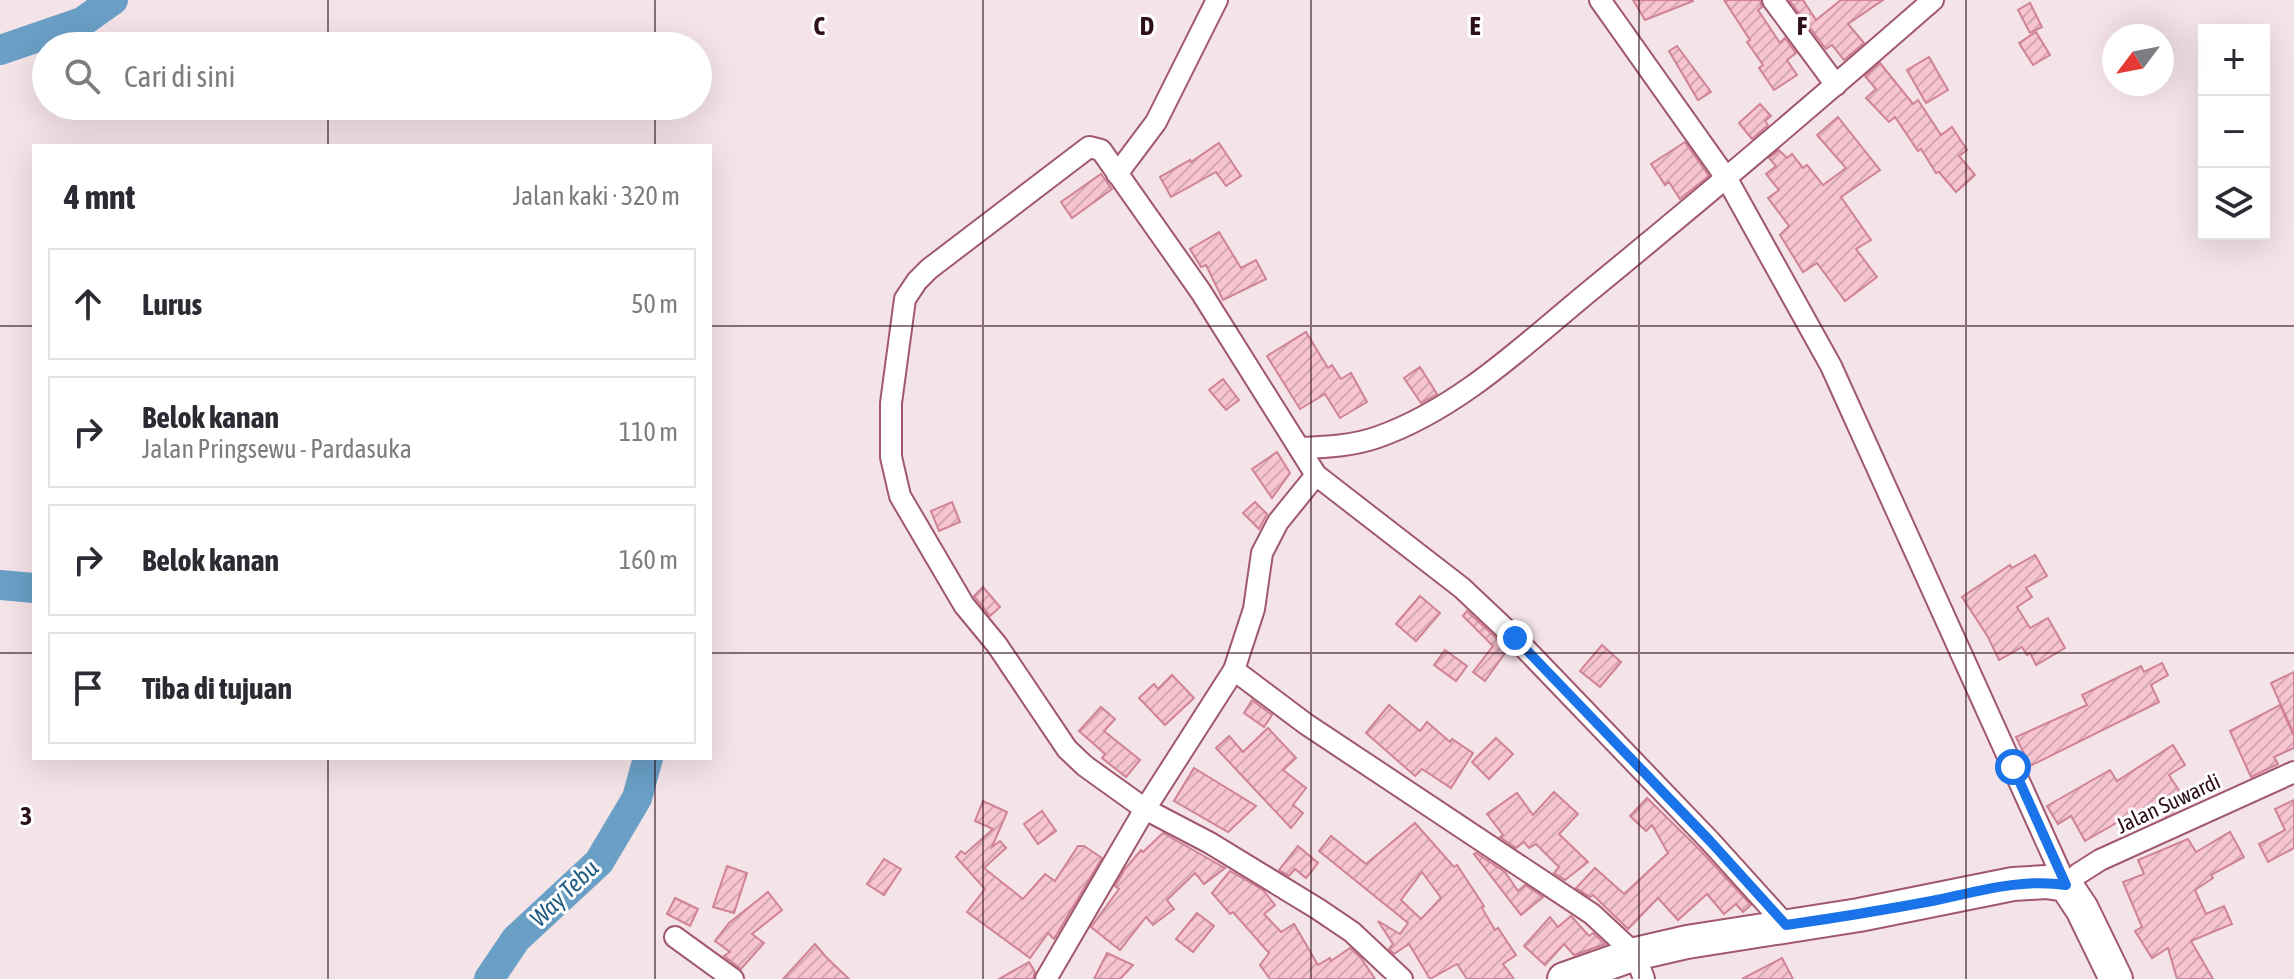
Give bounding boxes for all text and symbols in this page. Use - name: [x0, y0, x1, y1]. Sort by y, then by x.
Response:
- text: C: [813, 11, 825, 41]
- text: D: [1140, 11, 1154, 41]
- text: E: [1469, 11, 1481, 41]
- text: F: [1797, 11, 1808, 41]
- north arrow: [2102, 24, 2174, 96]
- map controls: [2198, 24, 2270, 240]
- button: +: [2198, 24, 2270, 96]
- search box: [32, 32, 712, 120]
- icon: search: [60, 54, 104, 98]
- text: Cari di sini: [124, 59, 235, 93]
- button: −: [2198, 96, 2270, 168]
- button: layers: [2198, 168, 2270, 240]
- text: 4 mnt: [64, 177, 135, 216]
- text: Jalan kaki · 320 m: [513, 181, 680, 211]
- icon: ahead: [66, 282, 110, 326]
- text: Lurus: [142, 287, 202, 321]
- text: 50 m: [631, 289, 678, 319]
- text: Belok kanan: [142, 400, 279, 434]
- icon: right: [66, 410, 110, 454]
- text: 110 m: [619, 417, 678, 447]
- text: Jalan Pringsewu - Pardasuka: [142, 434, 412, 464]
- icon: right: [66, 538, 110, 582]
- text: Belok kanan: [142, 543, 279, 577]
- text: 160 m: [619, 545, 678, 575]
- route end: [1497, 620, 1533, 656]
- icon: arrive: [66, 666, 110, 710]
- text: Tiba di tujuan: [142, 671, 292, 705]
- route start: [1995, 749, 2031, 785]
- street label: Jalan Suwardi: [2112, 768, 2224, 838]
- text: 3: [20, 801, 32, 831]
- water label: Way Tebu: [524, 854, 604, 932]

